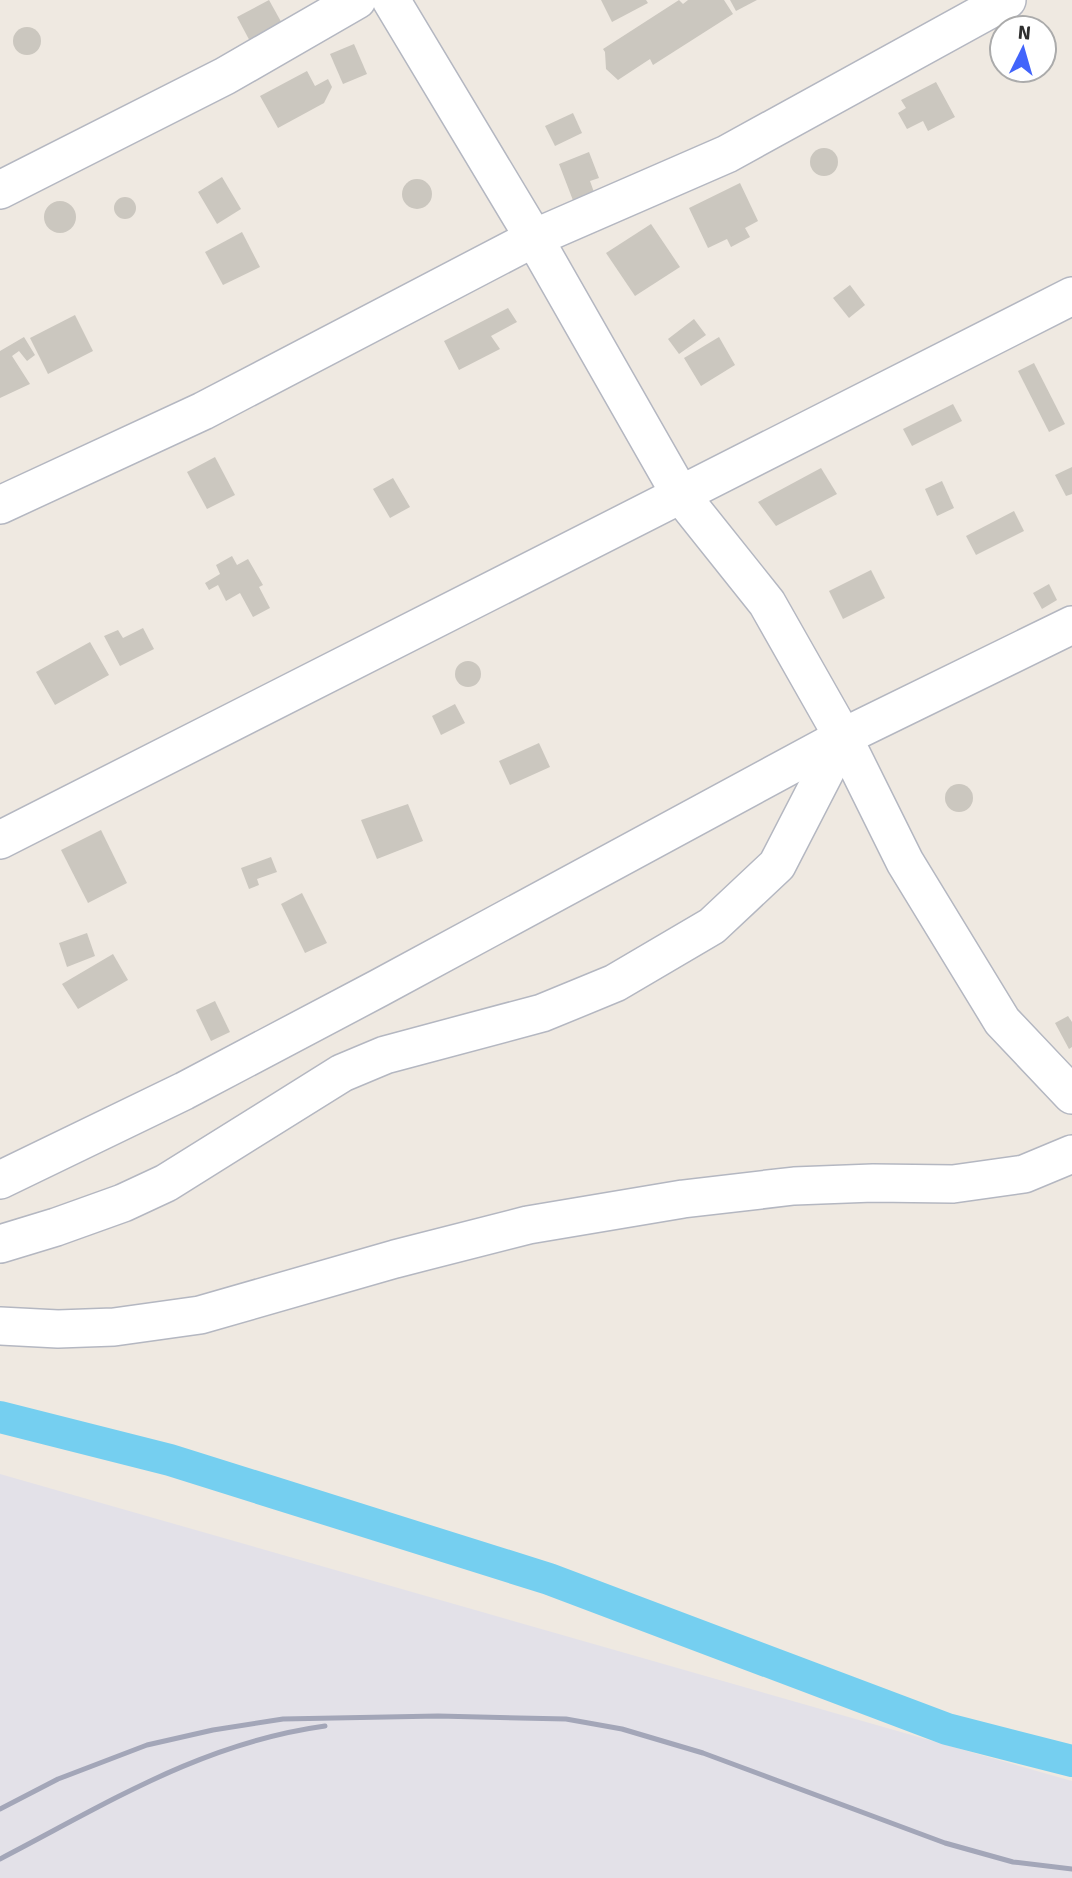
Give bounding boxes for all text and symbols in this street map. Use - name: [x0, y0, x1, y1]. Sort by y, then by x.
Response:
- north arrow: [988, 14, 1058, 84]
- text: N: [1017, 21, 1032, 46]

